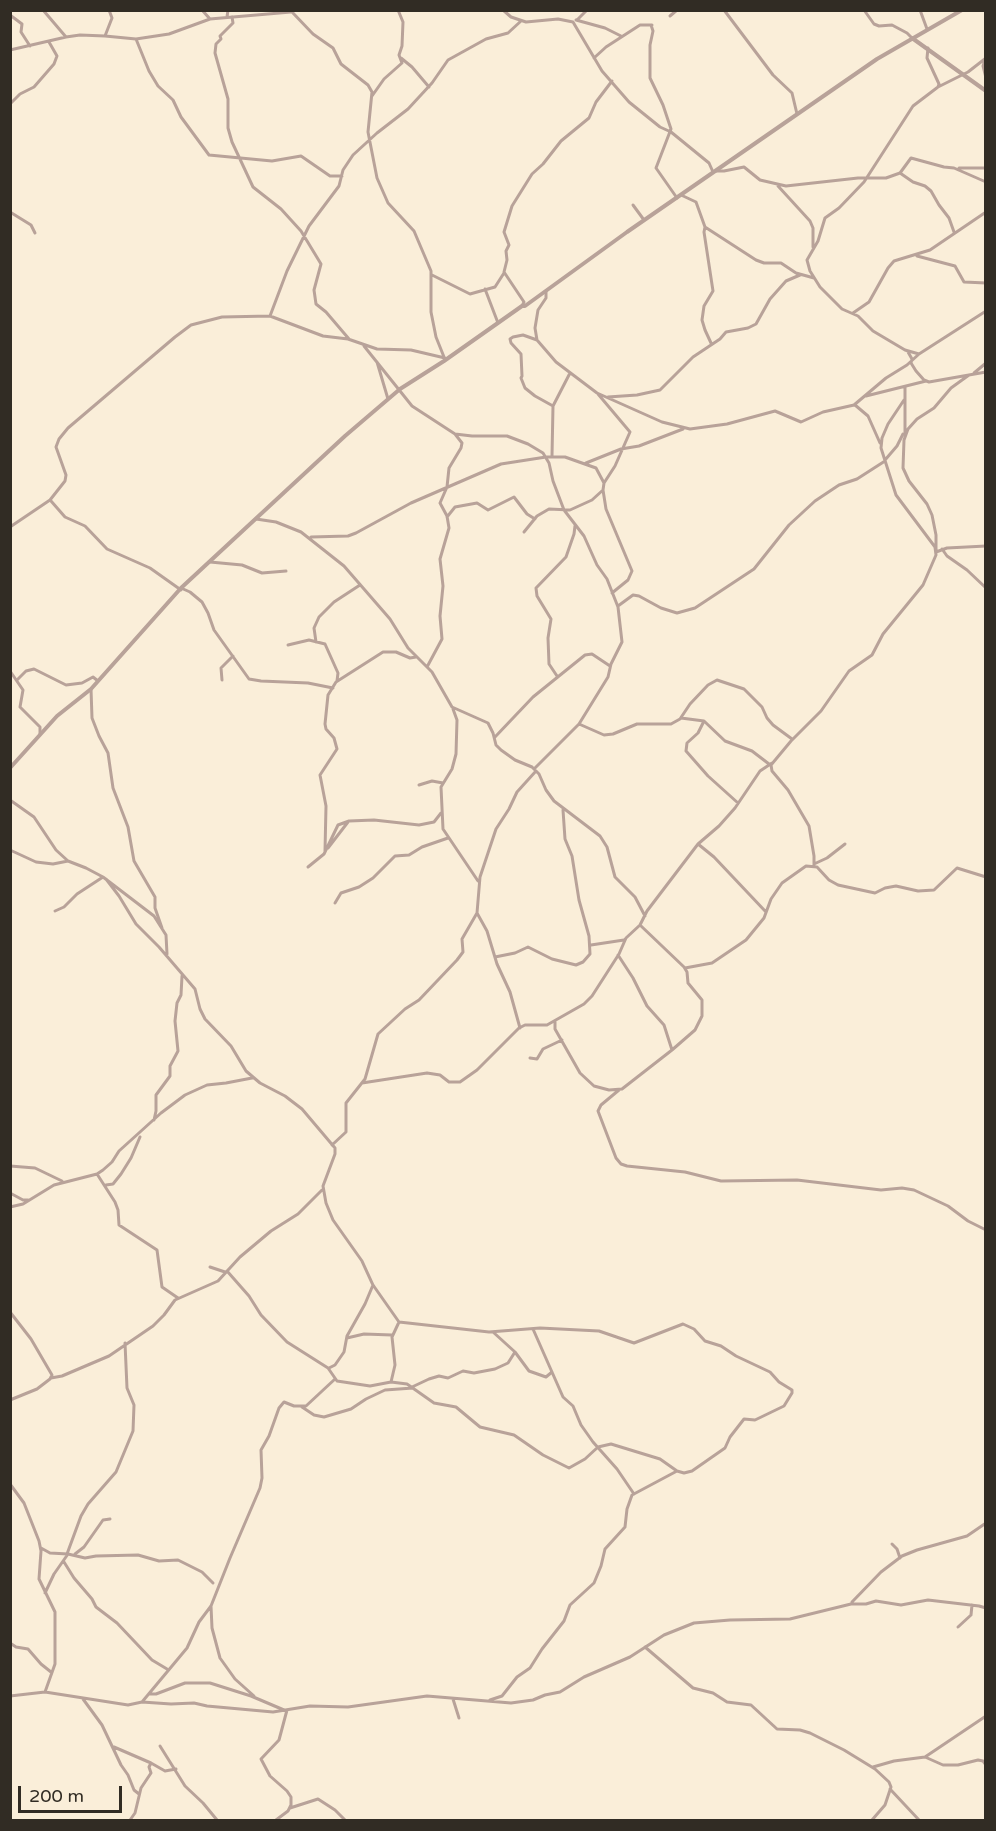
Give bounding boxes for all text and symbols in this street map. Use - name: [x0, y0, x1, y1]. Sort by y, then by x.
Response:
- scale bar: [21, 1774, 124, 1812]
- text: 200 m: [29, 1785, 84, 1807]

